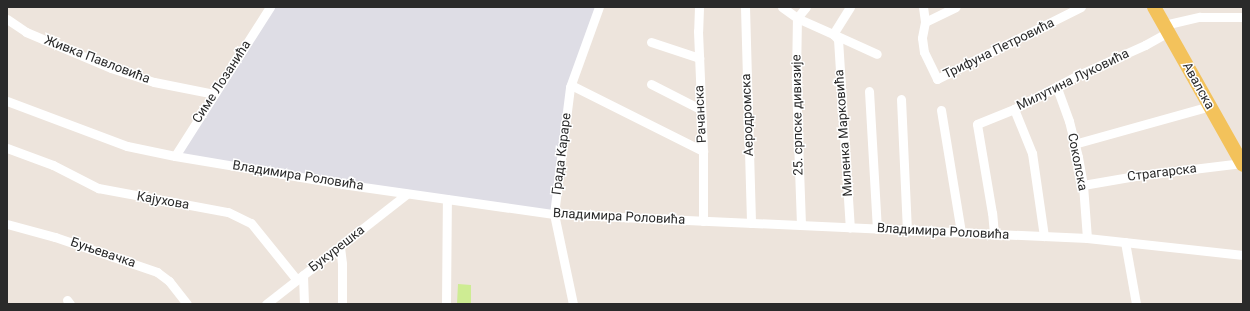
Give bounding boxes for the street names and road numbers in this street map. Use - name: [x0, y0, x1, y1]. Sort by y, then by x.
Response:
- street label: Трифуна Петровића: [941, 15, 1057, 83]
- street label: Живка Павловића: [42, 33, 152, 87]
- street label: Симе Лозанића: [189, 38, 255, 126]
- street label: Милутина Луковића: [1014, 46, 1132, 114]
- street label: 25. српске дивизије: [789, 54, 807, 176]
- street label: Авалска: [1179, 60, 1217, 112]
- street label: Миленка Марковића: [832, 69, 856, 197]
- street label: Аеродромска: [739, 73, 757, 157]
- street label: Рачанска: [692, 85, 710, 143]
- street label: Града Караре: [549, 112, 575, 196]
- street label: Соколска: [1064, 132, 1090, 192]
- street label: Владимира Роловића: [231, 158, 365, 194]
- street label: Страгарска: [1126, 161, 1198, 185]
- street label: Кајухова: [136, 189, 190, 213]
- street label: Владимира Роловића: [552, 206, 686, 228]
- street label: Владимира Роловића: [876, 221, 1010, 243]
- street label: Букурешка: [306, 222, 368, 276]
- street label: Буњевачка: [68, 235, 138, 271]

